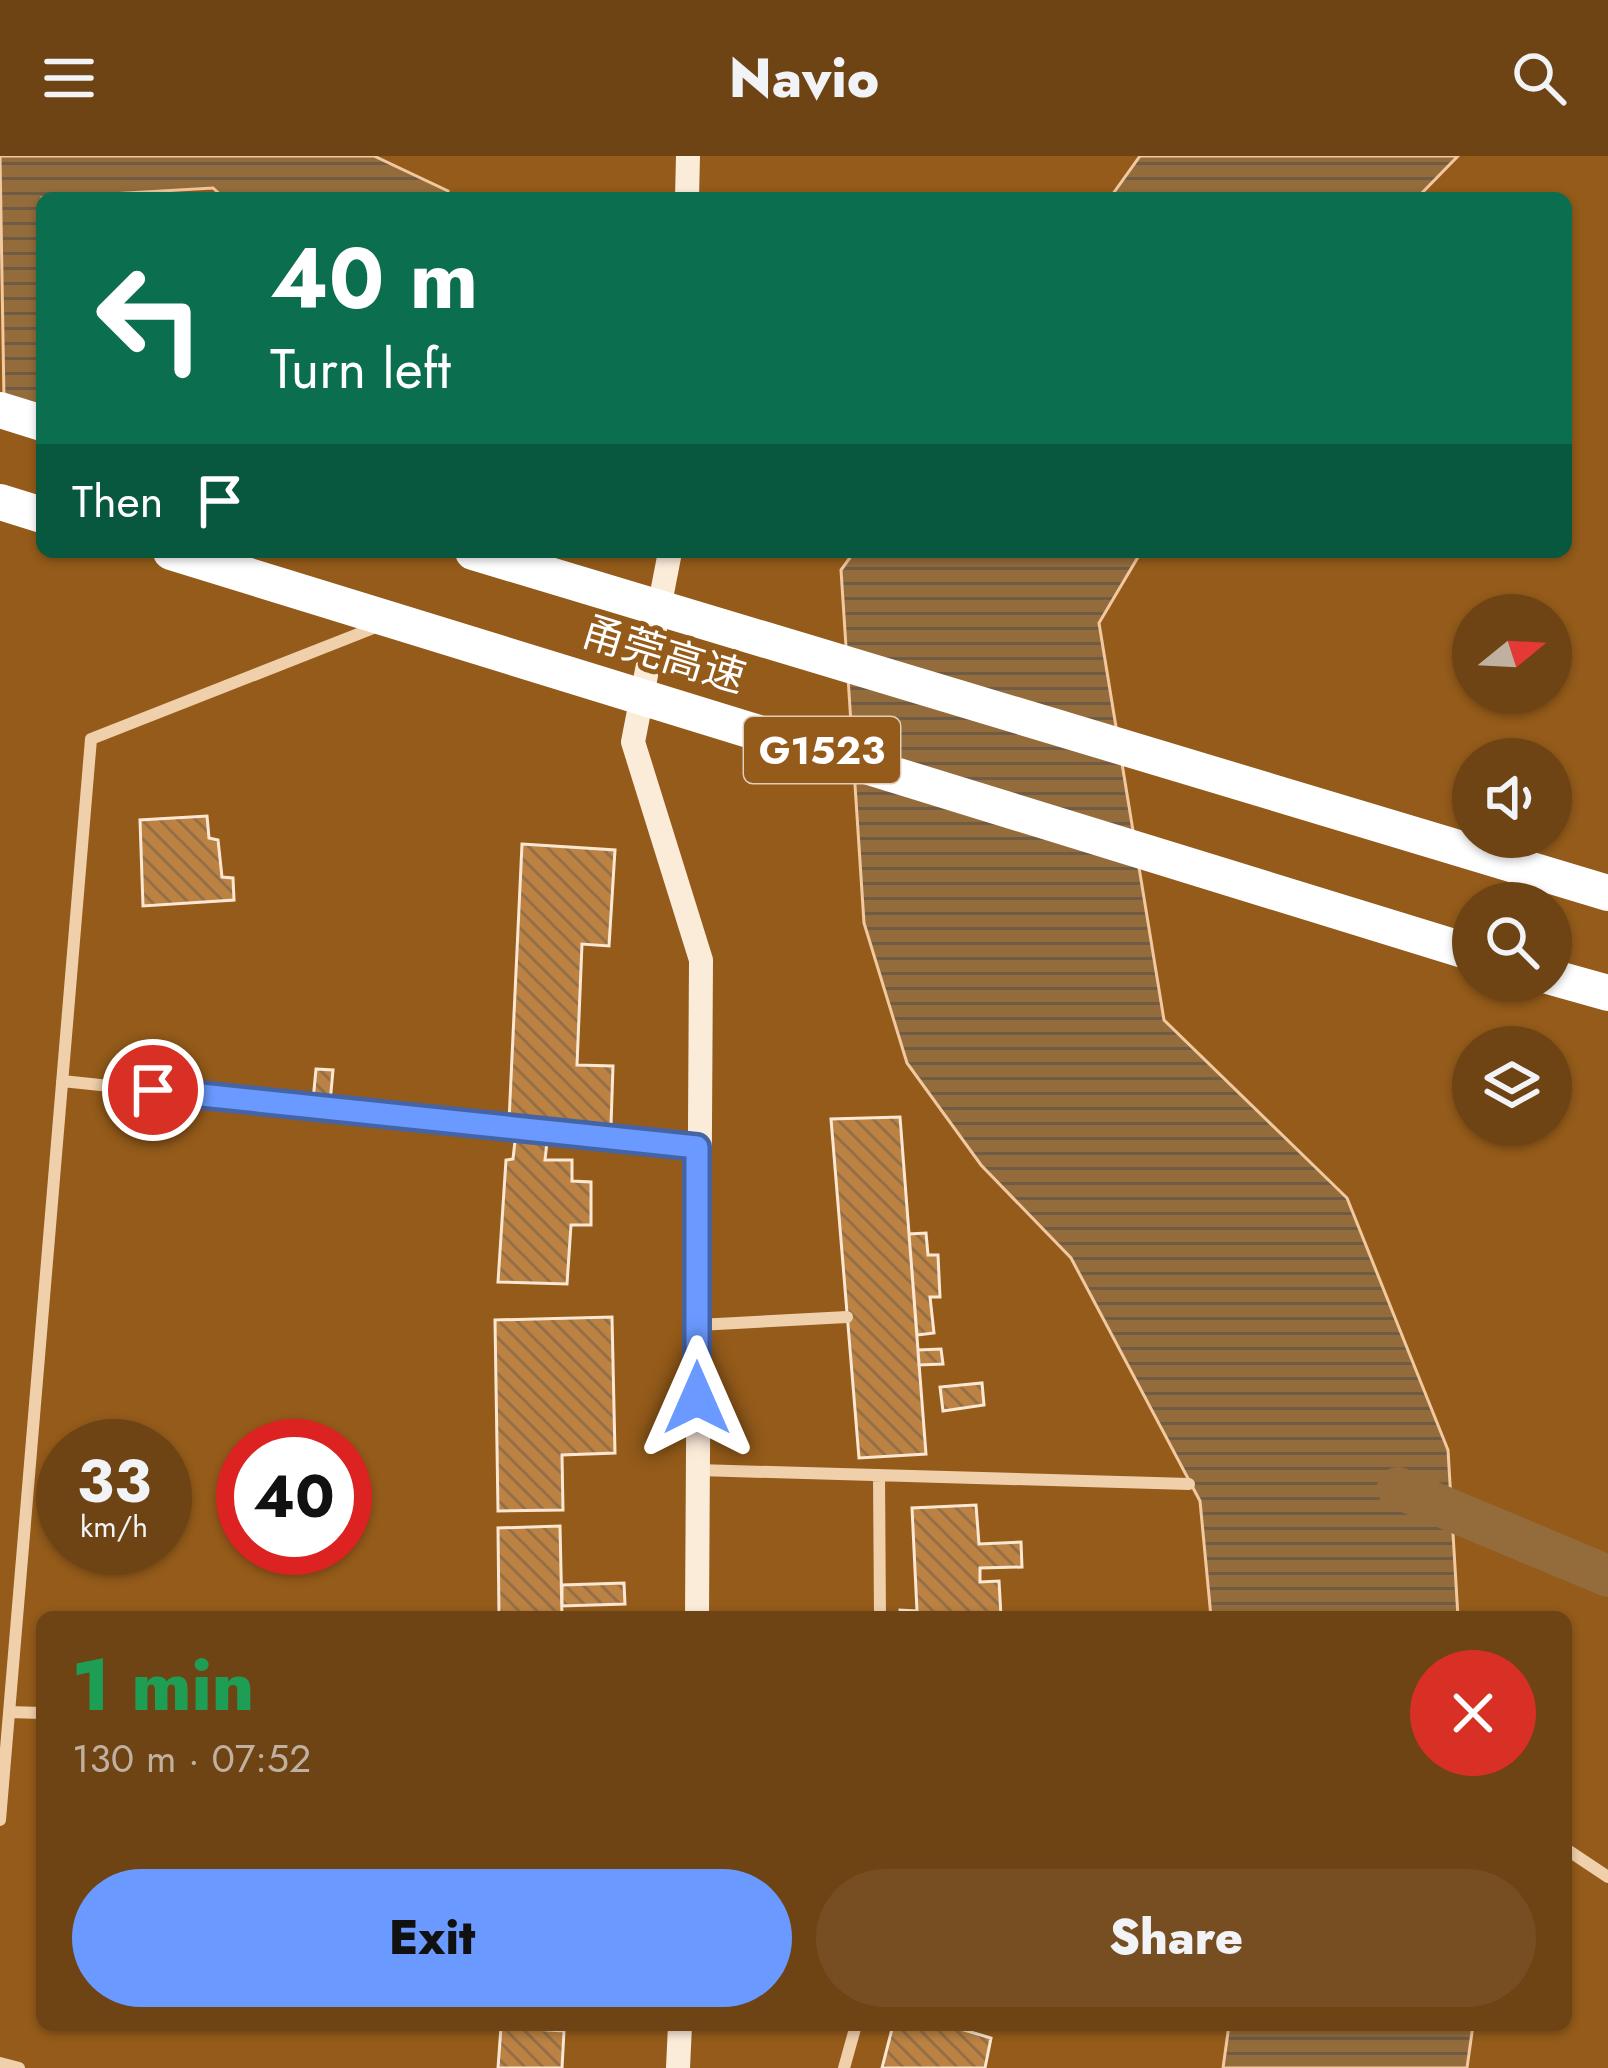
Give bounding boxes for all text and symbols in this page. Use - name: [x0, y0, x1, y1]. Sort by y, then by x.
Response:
- text: Navio: [729, 39, 879, 117]
- icon: menu: [36, 45, 102, 111]
- icon: search: [1506, 45, 1572, 111]
- text: 40 m: [270, 218, 478, 340]
- icon: left: [72, 240, 228, 396]
- text: Turn left: [270, 330, 451, 408]
- icon: arrive: [187, 468, 253, 534]
- text: Then: [72, 469, 163, 534]
- north arrow: [1452, 594, 1572, 714]
- map controls: [1452, 594, 1572, 1146]
- street label: 甬莞高速: [575, 601, 753, 708]
- road number: G1523: [744, 717, 900, 783]
- button: sound: [1452, 738, 1572, 858]
- button: search: [1452, 882, 1572, 1002]
- button: layers: [1452, 1026, 1572, 1146]
- pin: [102, 1039, 204, 1141]
- icon: arrive: [120, 1057, 186, 1123]
- position arrow: [634, 1335, 760, 1461]
- speed limit sign: 40: [216, 1419, 372, 1575]
- text: 33: [77, 1438, 151, 1525]
- text: km/h: [80, 1505, 148, 1548]
- text: 1 min: [72, 1633, 254, 1737]
- button: close: [1410, 1650, 1536, 1776]
- text: 130 m · 07:52: [72, 1730, 311, 1787]
- button: Exit: [72, 1869, 792, 2007]
- button: Share: [816, 1869, 1536, 2007]

